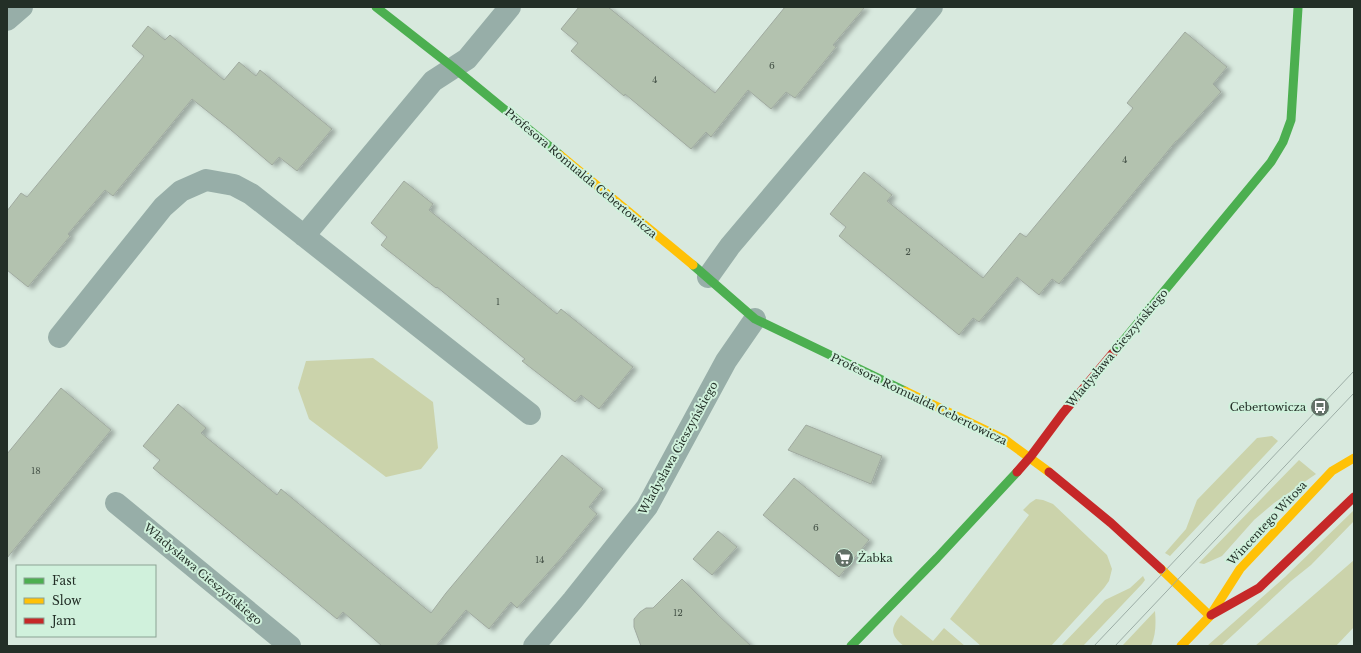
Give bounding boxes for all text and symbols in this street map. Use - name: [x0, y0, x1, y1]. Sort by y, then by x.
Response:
- house number: 6: [769, 60, 775, 71]
- house number: 4: [652, 74, 658, 85]
- street label: Profesora Romualda Cebertowicza: [502, 105, 661, 241]
- house number: 4: [1122, 154, 1128, 165]
- house number: 2: [905, 246, 911, 257]
- street label: Władysława Cieszyńskiego: [1063, 286, 1171, 411]
- house number: 1: [496, 296, 500, 307]
- street label: Profesora Romualda Cebertowicza: [829, 350, 1010, 448]
- street label: Władysława Cieszyńskiego: [635, 379, 721, 518]
- bus stop icon: Cebertowicza: [1309, 396, 1331, 418]
- place label: Cebertowicza: [1230, 400, 1307, 414]
- house number: 18: [31, 465, 41, 476]
- street label: Wincentego Witosa: [1224, 477, 1310, 569]
- street label: Władysława Cieszyńskiego: [140, 520, 265, 628]
- house number: 6: [813, 522, 819, 533]
- supermarket icon: Żabka: [833, 547, 855, 569]
- place label: Żabka: [858, 551, 894, 565]
- house number: 14: [535, 554, 545, 565]
- legend: [16, 565, 156, 637]
- text: Fast: [52, 573, 77, 588]
- text: Slow: [52, 593, 82, 608]
- house number: 12: [673, 607, 683, 618]
- text: Jam: [50, 613, 76, 628]

